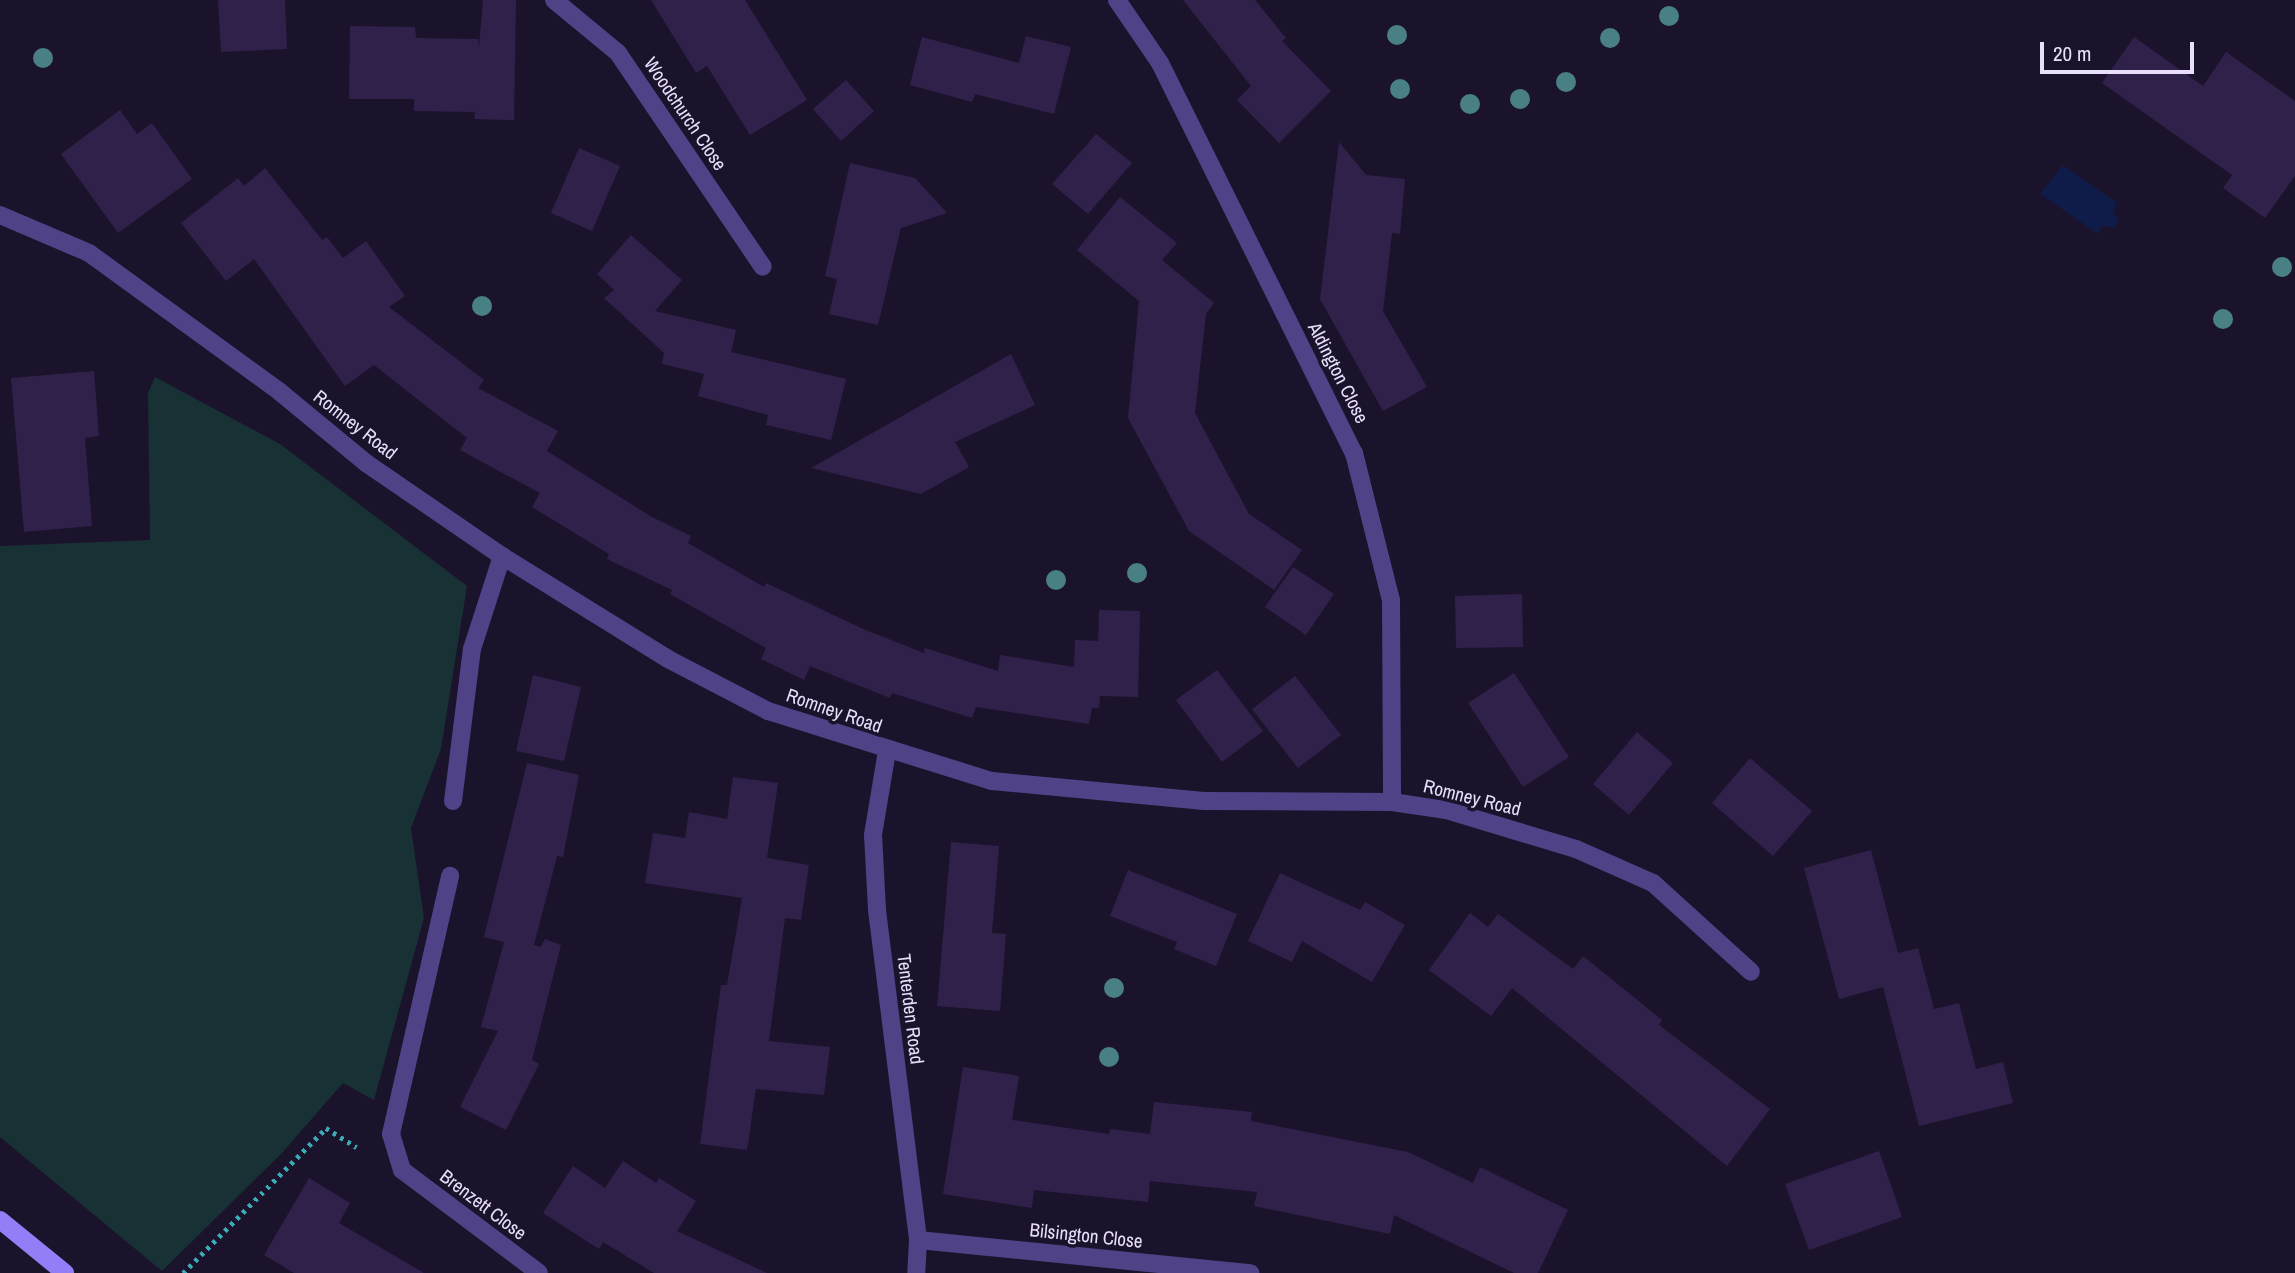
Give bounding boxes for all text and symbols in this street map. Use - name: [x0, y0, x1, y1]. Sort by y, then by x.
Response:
- scale bar: [2043, 28, 2197, 72]
- text: 20 m: [2053, 39, 2091, 68]
- street label: Woodchurch Close: [639, 53, 731, 175]
- street label: Aldington Close: [1303, 319, 1373, 427]
- street label: Romney Road: [309, 385, 401, 465]
- street label: Romney Road: [783, 684, 885, 738]
- street label: Romney Road: [1421, 775, 1523, 821]
- street label: Tenterden Road: [892, 953, 928, 1065]
- street label: Brenzett Close: [435, 1165, 531, 1245]
- street label: Bilsington Close: [1028, 1219, 1144, 1253]

